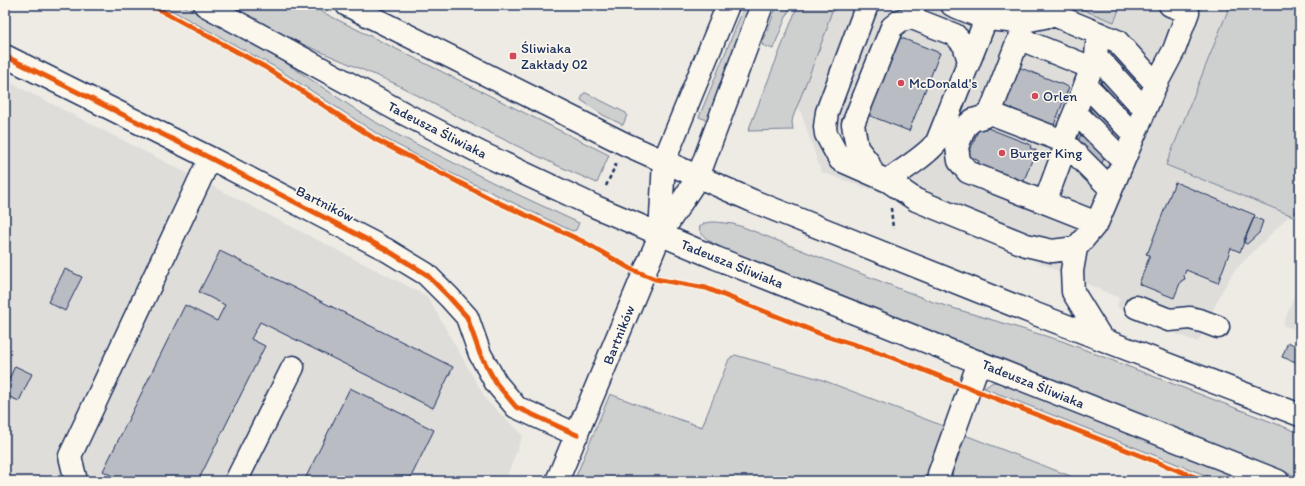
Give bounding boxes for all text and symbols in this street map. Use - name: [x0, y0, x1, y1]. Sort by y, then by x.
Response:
- place label: Śliwiaka Zakłady 02: [521, 40, 588, 73]
- marker: Śliwiaka Zakłady 02: [508, 51, 518, 61]
- place label: McDonald's: [909, 75, 978, 92]
- marker: McDonald's: [896, 78, 906, 88]
- place label: Orlen: [1043, 88, 1077, 105]
- marker: Orlen: [1030, 91, 1040, 101]
- street label: Tadeusza Śliwiaka: [385, 98, 490, 162]
- place label: Burger King: [1010, 145, 1083, 162]
- marker: Burger King: [997, 148, 1007, 158]
- street label: Bartników: [293, 182, 357, 226]
- street label: Tadeusza Śliwiaka: [678, 236, 786, 292]
- street label: Bartników: [599, 302, 639, 367]
- street label: Tadeusza Śliwiaka: [979, 356, 1087, 412]

